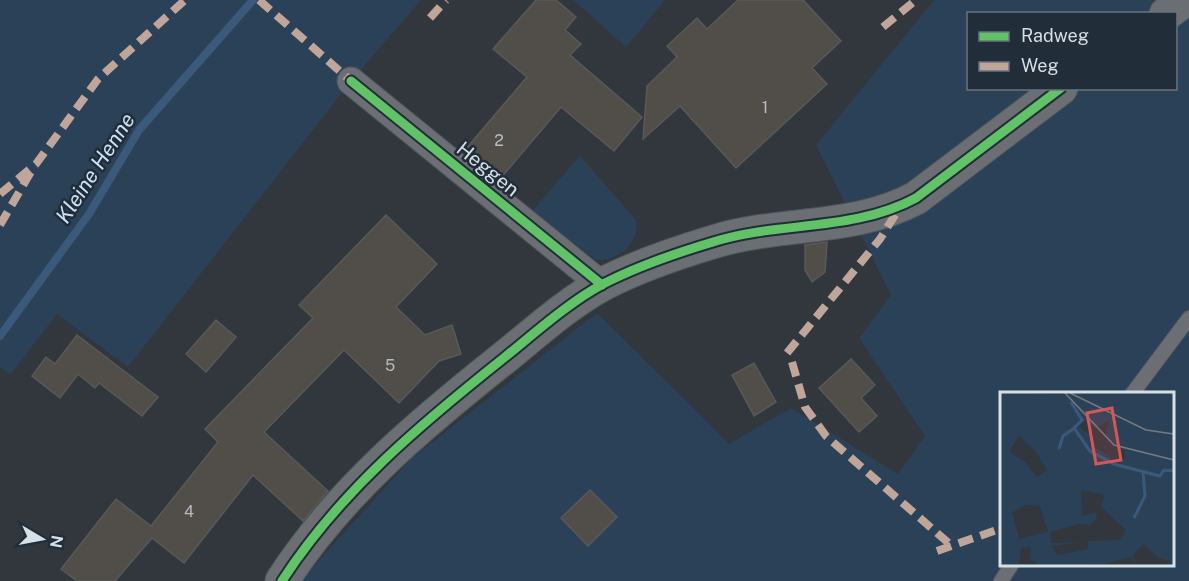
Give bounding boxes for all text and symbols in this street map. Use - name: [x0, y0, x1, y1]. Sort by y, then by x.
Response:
- legend: [967, 12, 1177, 90]
- text: Radweg: [1021, 25, 1089, 46]
- text: Weg: [1021, 55, 1059, 76]
- house number: 1: [762, 98, 768, 117]
- water label: Kleine Henne: [50, 108, 140, 228]
- house number: 2: [494, 131, 504, 150]
- street label: Heggen: [452, 137, 524, 201]
- house number: 5: [385, 356, 395, 375]
- inset map: [1000, 392, 1174, 566]
- house number: 4: [184, 502, 194, 521]
- north arrow: [12, 509, 72, 569]
- text: N: [46, 534, 67, 549]

